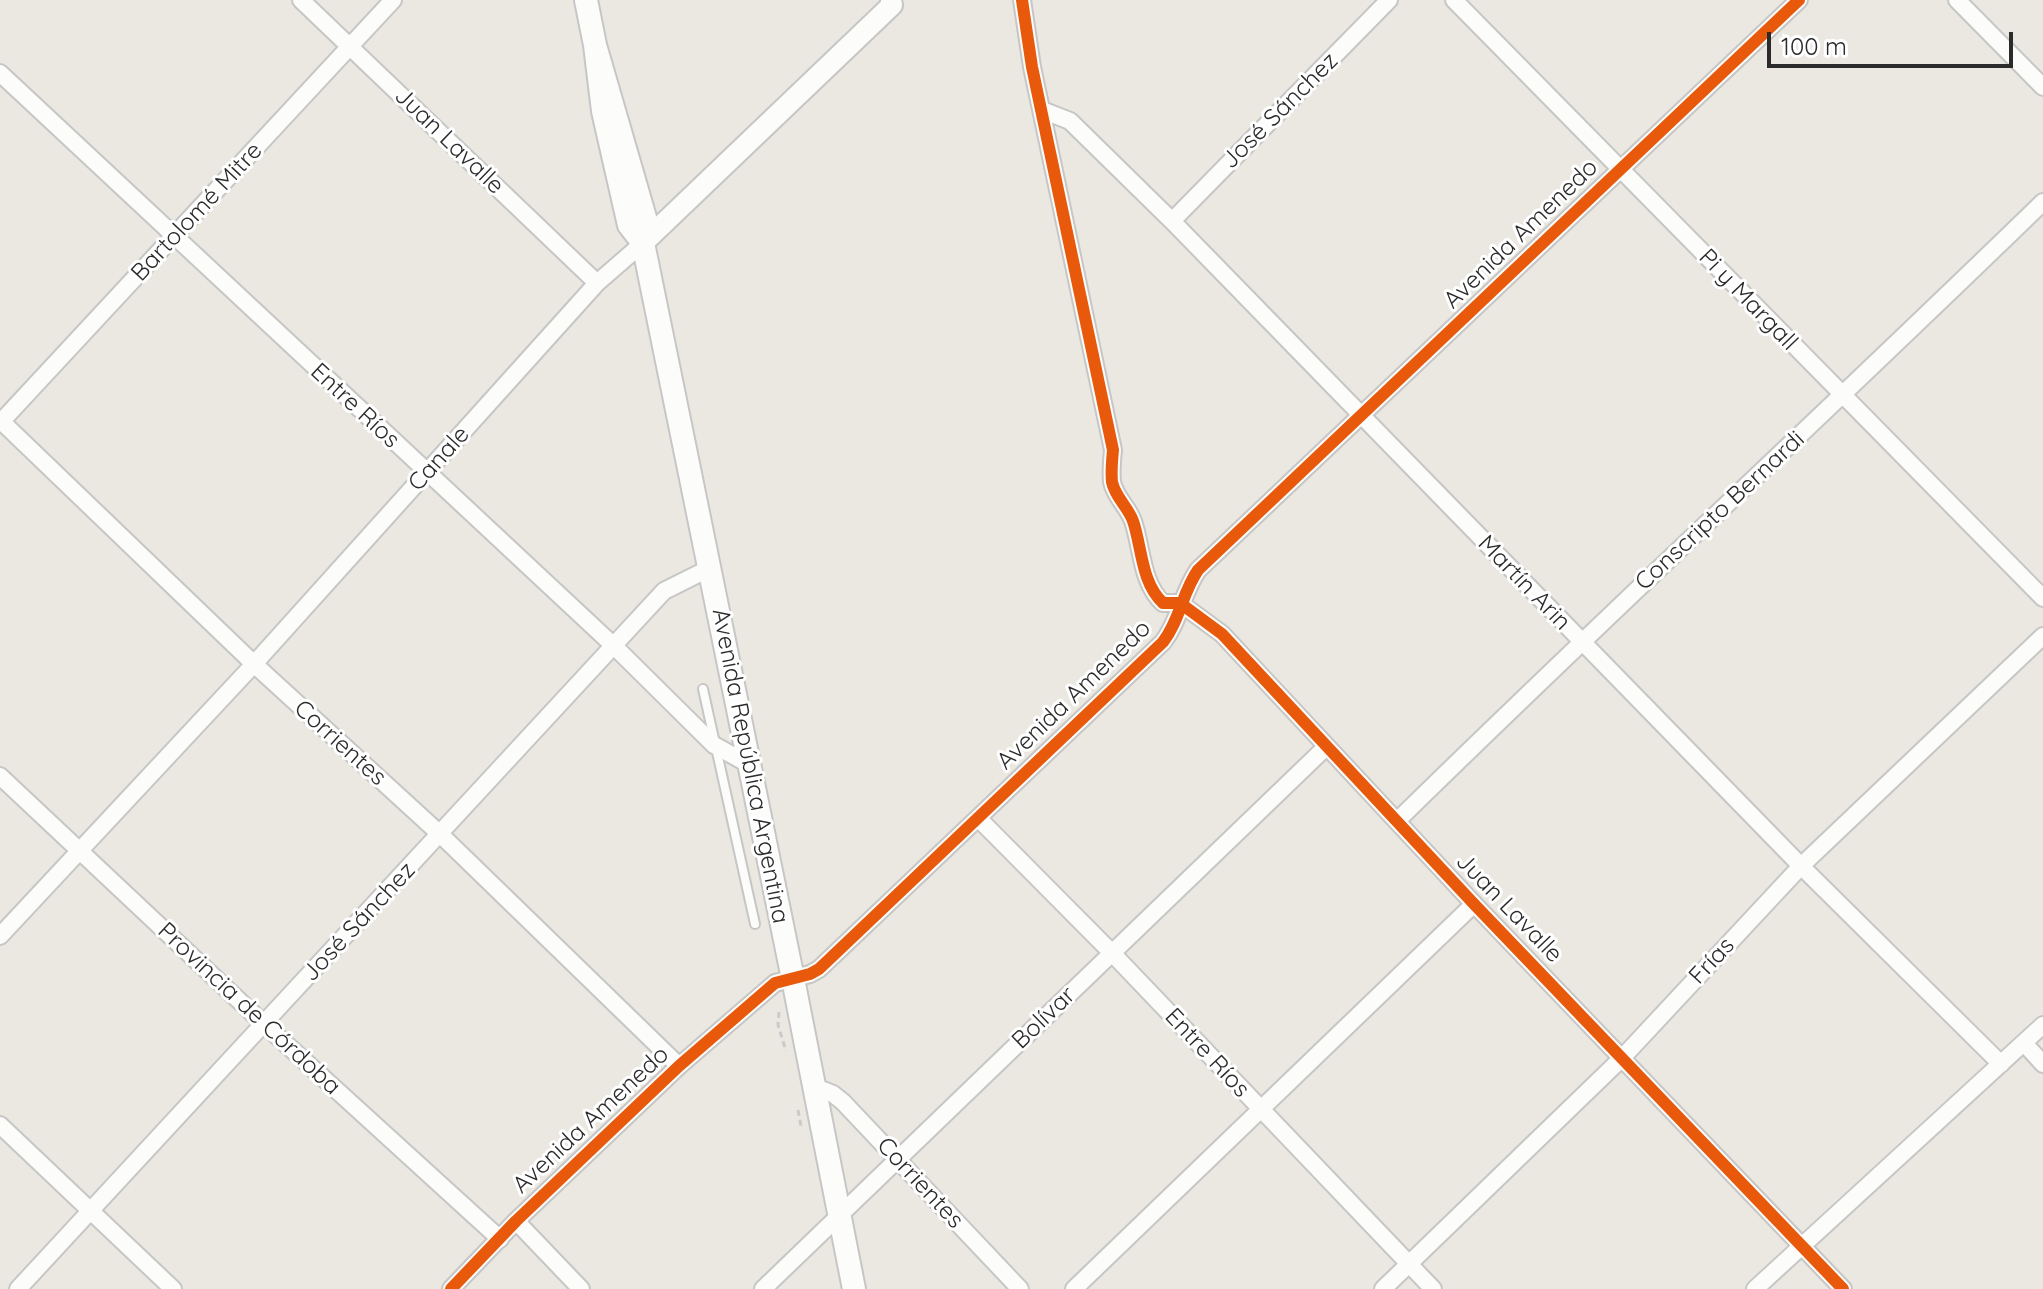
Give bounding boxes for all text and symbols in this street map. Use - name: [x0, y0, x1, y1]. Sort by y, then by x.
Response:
- scale bar: [1771, 16, 2017, 66]
- text: 100 m: [1781, 31, 1847, 61]
- street label: José Sánchez: [1216, 47, 1344, 175]
- street label: Juan Lavalle: [388, 82, 510, 200]
- street label: Bartolomé Mitre: [125, 137, 269, 287]
- street label: Avenida Amenedo: [1438, 153, 1604, 315]
- street label: Pi y Margall: [1693, 243, 1803, 357]
- street label: Entre Ríos: [304, 357, 406, 455]
- street label: Canale: [402, 421, 476, 497]
- street label: Conscripto Bernardi: [1629, 425, 1811, 597]
- street label: Martín Arin: [1472, 529, 1576, 637]
- street label: Avenida República Argentina: [705, 606, 795, 926]
- street label: Avenida Amenedo: [991, 614, 1157, 776]
- street label: Corrientes: [288, 694, 392, 792]
- street label: Juan Lavalle: [1450, 847, 1568, 969]
- street label: José Sánchez: [296, 856, 422, 988]
- street label: Provincia de Córdoba: [152, 917, 346, 1101]
- street label: Frías: [1683, 932, 1741, 990]
- street label: Bolívar: [1006, 981, 1082, 1055]
- street label: Entre Ríos: [1158, 1002, 1256, 1104]
- street label: Avenida Amenedo: [507, 1040, 675, 1200]
- street label: Corrientes: [871, 1131, 969, 1235]

